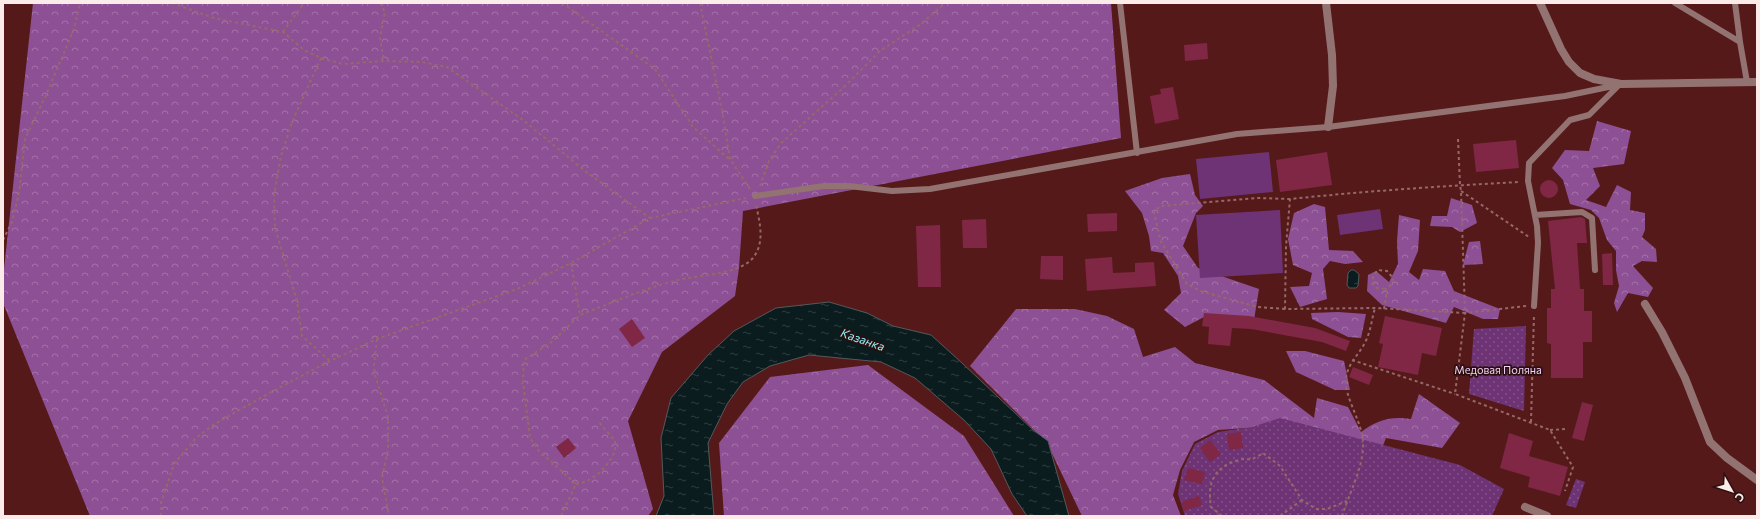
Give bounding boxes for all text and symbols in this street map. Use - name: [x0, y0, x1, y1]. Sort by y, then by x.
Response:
- water label: Казанка: [839, 325, 887, 353]
- park label: Медовая Поляна: [1454, 363, 1542, 376]
- north arrow: [1712, 471, 1752, 511]
- text: С: [1732, 491, 1748, 505]

